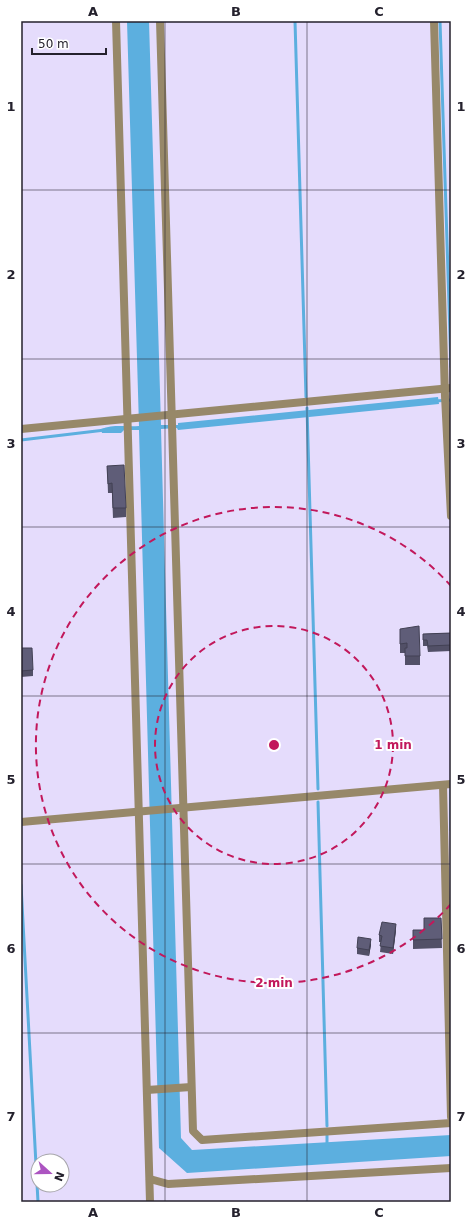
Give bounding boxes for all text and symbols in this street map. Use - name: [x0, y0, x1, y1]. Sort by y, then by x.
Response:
- text: A: [88, 4, 98, 19]
- text: B: [231, 4, 241, 19]
- text: C: [374, 4, 384, 19]
- scale bar: [32, 30, 106, 56]
- text: 50 m: [38, 37, 69, 51]
- text: 1: [6, 99, 16, 114]
- text: 1: [456, 99, 466, 114]
- text: 2: [6, 267, 16, 282]
- text: 2: [456, 267, 466, 282]
- text: 3: [6, 436, 16, 451]
- text: 3: [456, 436, 466, 451]
- text: 4: [6, 604, 16, 619]
- text: 4: [456, 604, 466, 619]
- centre of rings: [267, 738, 281, 752]
- text: 1 min: [374, 738, 412, 752]
- text: 5: [6, 772, 16, 787]
- text: 5: [456, 772, 466, 787]
- text: 6: [6, 941, 16, 956]
- text: 6: [456, 941, 466, 956]
- text: 2 min: [255, 976, 293, 990]
- text: 7: [6, 1109, 16, 1124]
- text: 7: [456, 1109, 466, 1124]
- north arrow: [30, 1153, 70, 1193]
- text: N: [51, 1170, 67, 1183]
- text: A: [88, 1205, 98, 1220]
- text: B: [231, 1205, 241, 1220]
- text: C: [374, 1205, 384, 1220]

